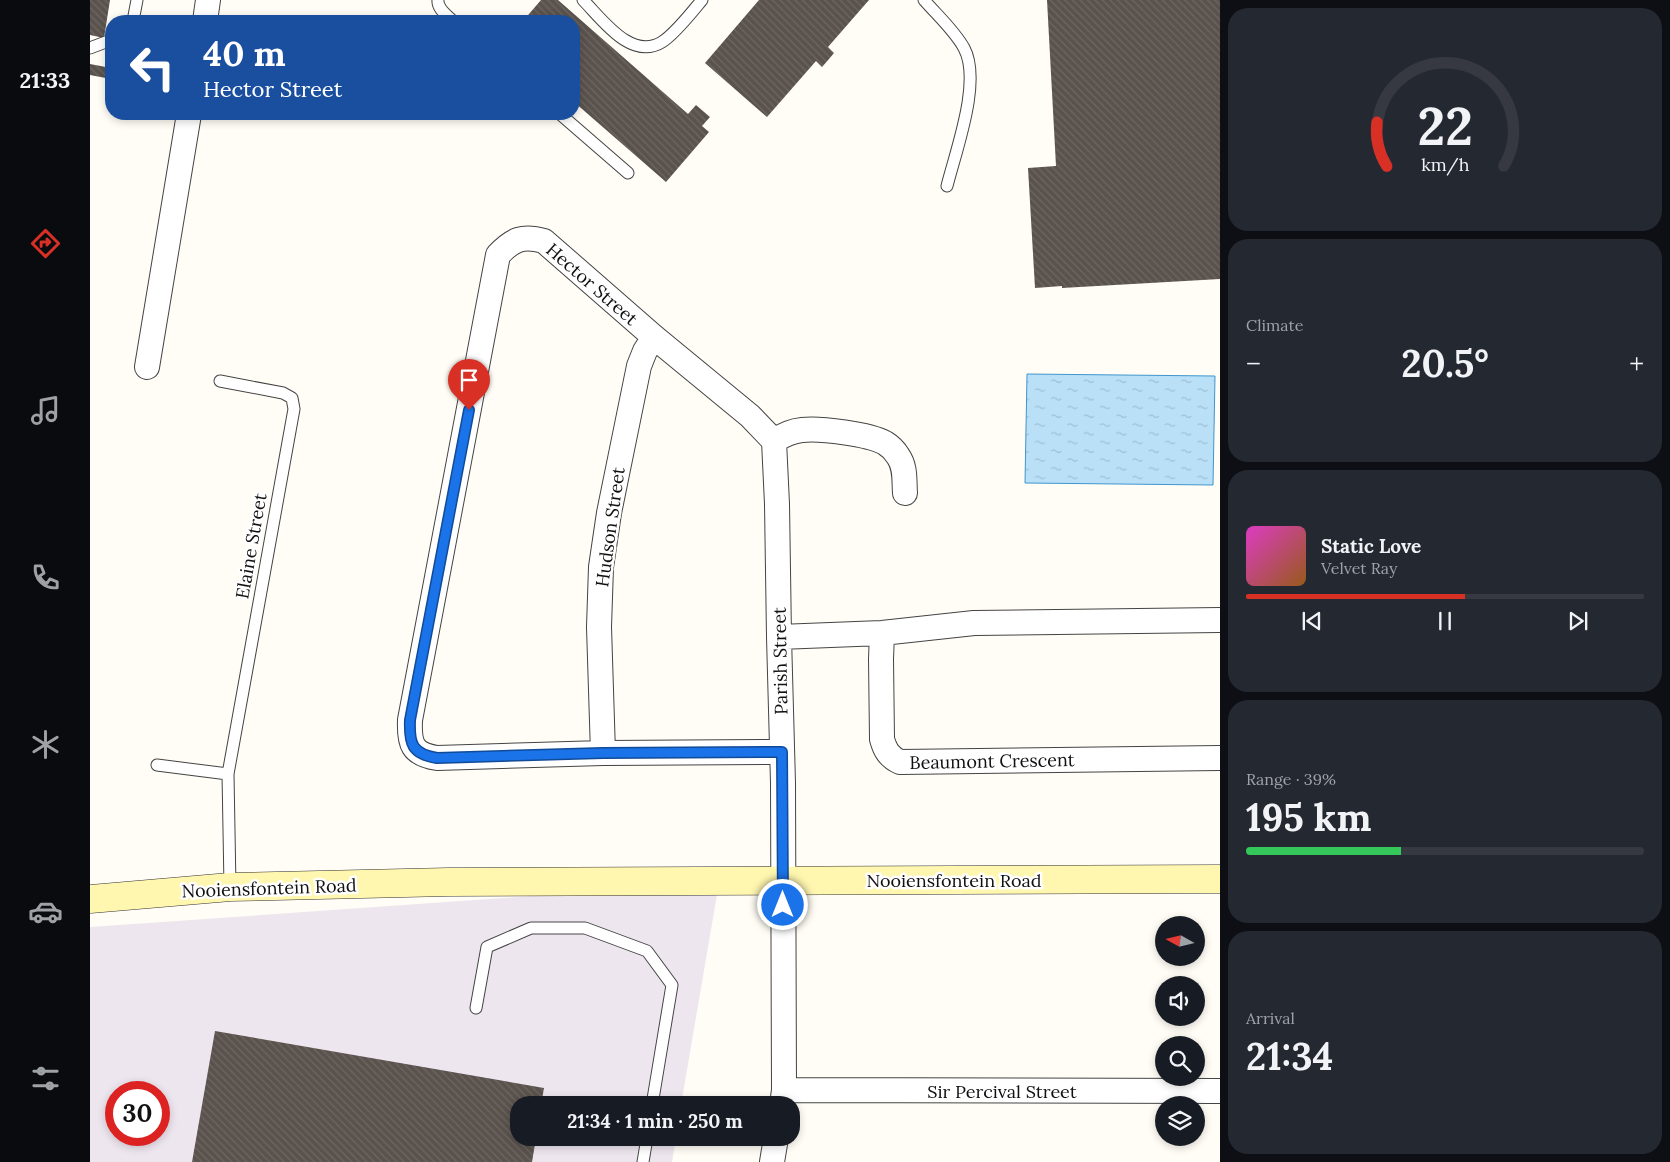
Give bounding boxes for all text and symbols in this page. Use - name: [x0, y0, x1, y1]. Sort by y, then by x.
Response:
- text: 40 m: [203, 31, 286, 76]
- icon: left: [120, 35, 185, 100]
- text: 21:33: [20, 66, 70, 94]
- text: Hector Street: [203, 75, 342, 103]
- text: 22: [1417, 93, 1473, 159]
- text: km/h: [1421, 153, 1469, 176]
- icon: directions: [28, 226, 63, 261]
- street label: Hector Street: [541, 238, 643, 330]
- text: Climate: [1246, 315, 1303, 335]
- text: 20.5°: [1401, 339, 1489, 387]
- text: −: [1246, 346, 1261, 382]
- text: +: [1629, 346, 1644, 382]
- pin: [448, 359, 490, 410]
- icon: arrive: [455, 366, 483, 394]
- icon: music: [28, 393, 63, 428]
- street label: Hudson Street: [590, 466, 630, 588]
- street label: Elaine Street: [230, 491, 272, 601]
- text: Static Love: [1321, 534, 1421, 558]
- text: Velvet Ray: [1321, 558, 1397, 578]
- icon: phone: [28, 560, 63, 595]
- street label: Parish Street: [768, 607, 792, 715]
- icon: previous: [1298, 607, 1326, 635]
- icon: pause: [1431, 607, 1459, 635]
- icon: next: [1564, 607, 1592, 635]
- icon: climate: [28, 727, 63, 762]
- street label: Beaumont Crescent: [909, 748, 1075, 774]
- text: Range · 39%: [1246, 769, 1336, 789]
- text: 195 km: [1246, 793, 1371, 841]
- street label: Nooiensfontein Road: [866, 869, 1042, 892]
- street label: Nooiensfontein Road: [181, 873, 357, 903]
- position arrow: [756, 878, 808, 930]
- icon: car: [28, 894, 63, 929]
- north arrow: [1155, 916, 1205, 966]
- map controls: [1155, 916, 1205, 1146]
- button: sound: [1155, 976, 1205, 1026]
- text: Arrival: [1246, 1008, 1295, 1028]
- text: 21:34: [1246, 1032, 1333, 1080]
- button: search: [1155, 1036, 1205, 1086]
- icon: filters: [28, 1061, 63, 1096]
- street label: Sir Percival Street: [927, 1080, 1077, 1103]
- speed limit sign: 30: [105, 1081, 170, 1146]
- button: layers: [1155, 1096, 1205, 1146]
- text: 21:34 · 1 min · 250 m: [567, 1109, 743, 1133]

